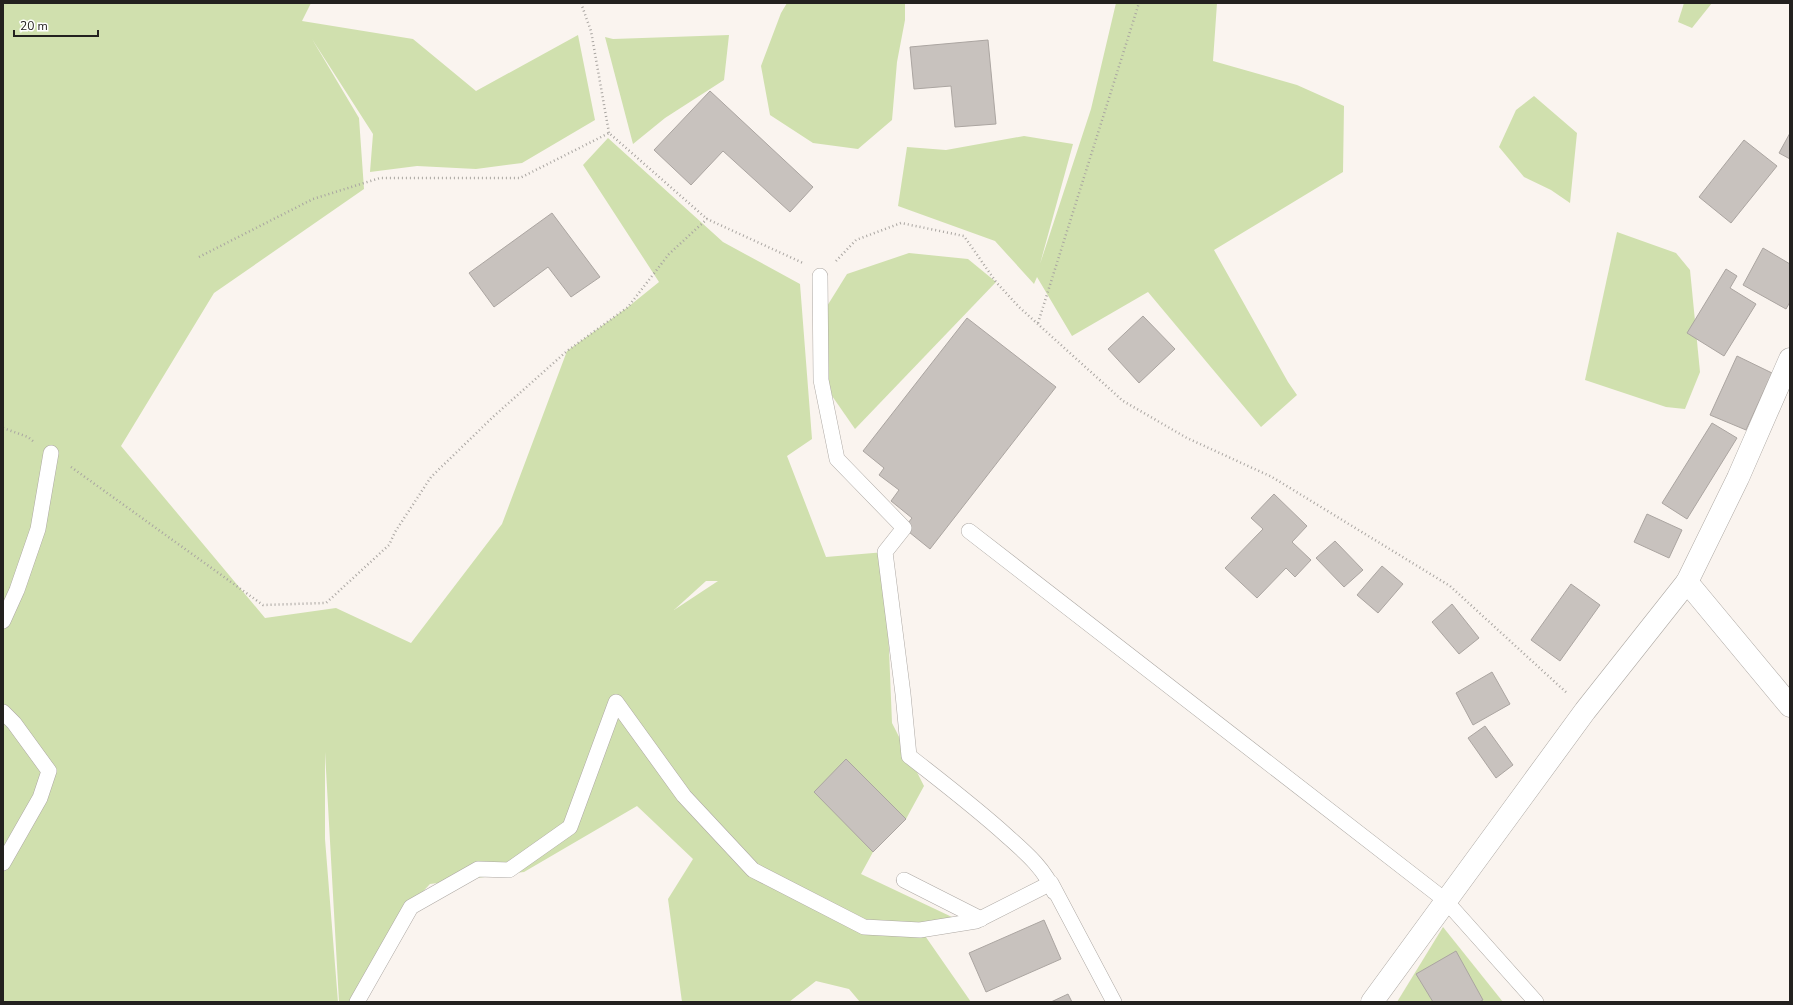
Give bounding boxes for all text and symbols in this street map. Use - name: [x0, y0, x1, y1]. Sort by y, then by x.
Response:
- scale bar: [14, 12, 98, 38]
- text: 20 m: [20, 18, 48, 34]

